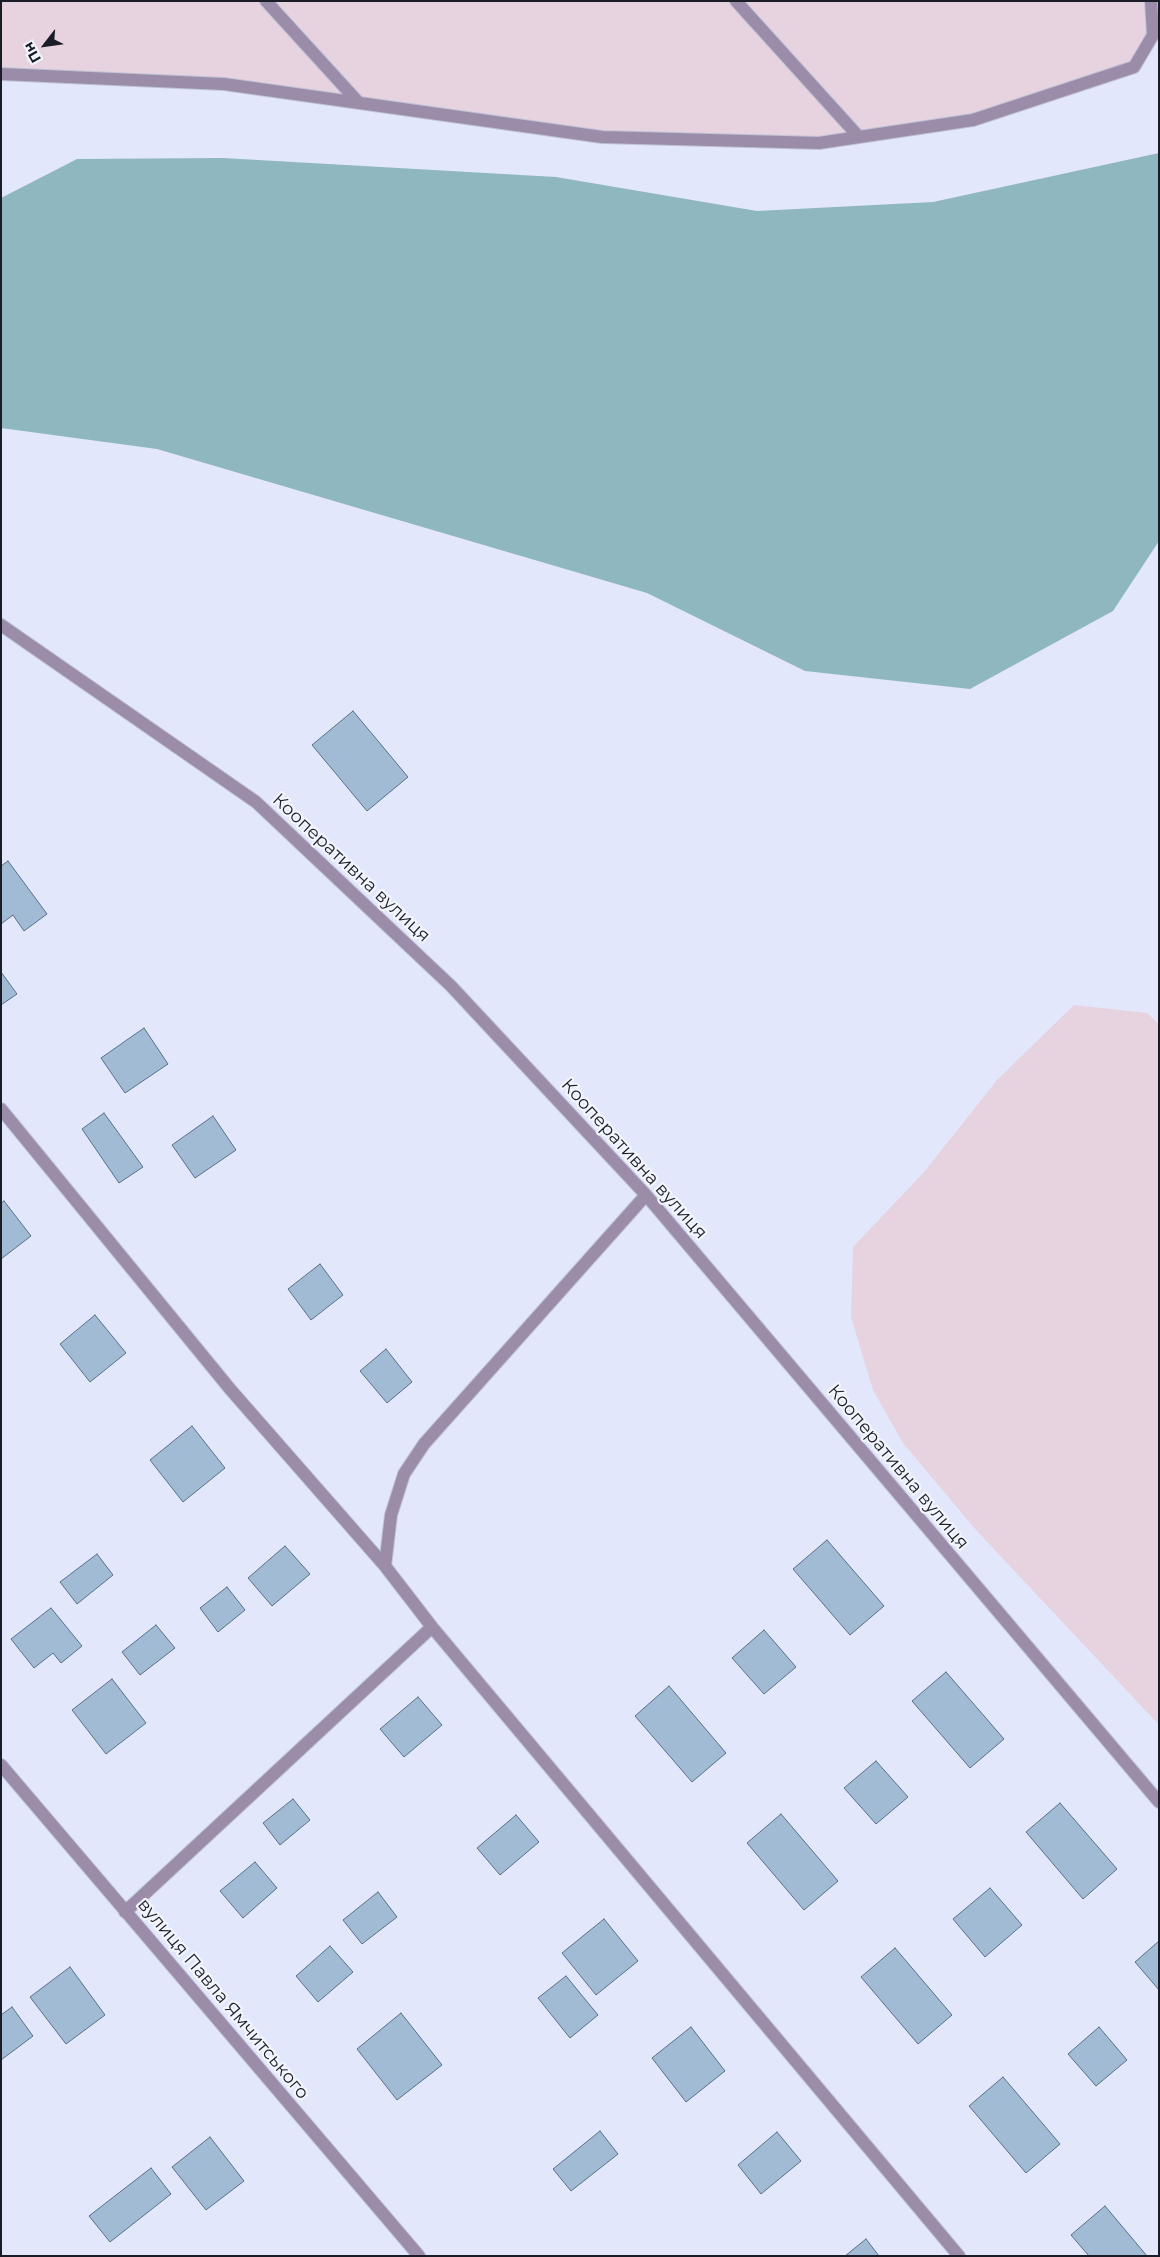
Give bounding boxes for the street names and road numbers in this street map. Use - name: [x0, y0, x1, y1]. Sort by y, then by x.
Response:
- street label: Кооперативна вулиця: [268, 789, 434, 947]
- street label: Кооперативна вулиця: [556, 1075, 712, 1243]
- street label: Кооперативна вулиця: [823, 1380, 973, 1554]
- street label: вулиця Павла Ямчитського: [133, 1894, 313, 2104]

